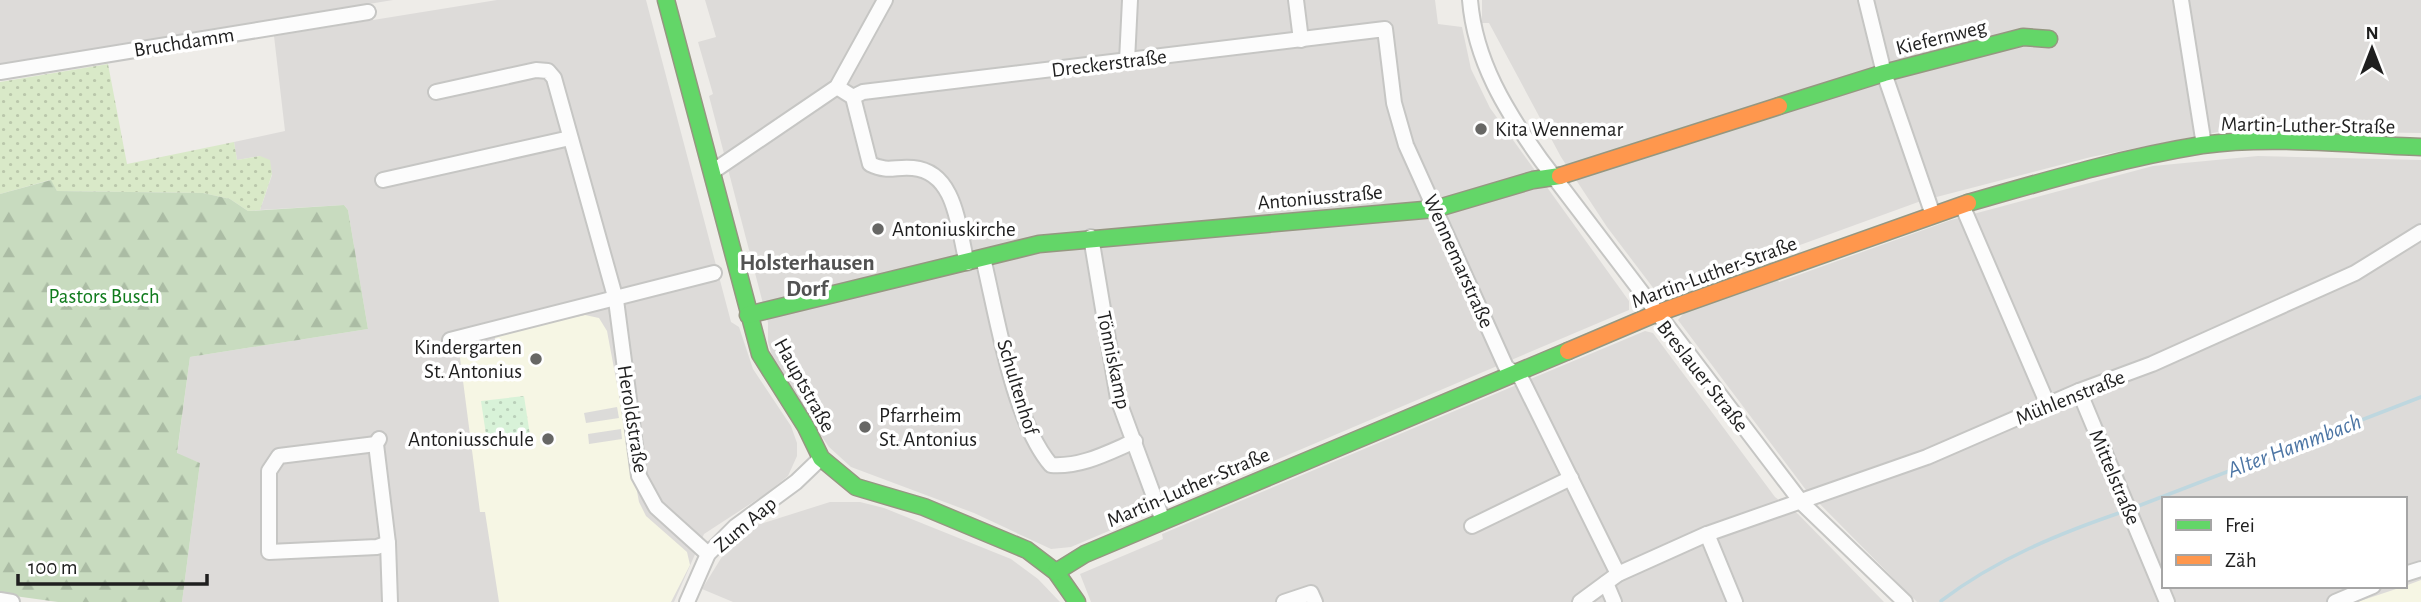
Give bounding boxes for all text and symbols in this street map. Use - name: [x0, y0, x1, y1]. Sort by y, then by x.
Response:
- north arrow: [2337, 14, 2407, 84]
- street label: Kiefernweg: [1894, 16, 1989, 59]
- street label: Bruchdamm: [132, 24, 236, 61]
- text: N: [2365, 24, 2379, 43]
- street label: Dreckerstraße: [1050, 46, 1168, 81]
- street label: Martin-Luther-Straße: [2221, 113, 2395, 138]
- place label: Kita Wennemar: [1495, 119, 1623, 140]
- marker: Kita Wennemar: [1473, 121, 1489, 137]
- street label: Antoniusstraße: [1257, 182, 1384, 213]
- street label: Wennemarstraße: [1420, 191, 1497, 331]
- place label: Antoniuskirche: [892, 219, 1016, 240]
- marker: Antoniuskirche: [870, 221, 886, 237]
- street label: Martin-Luther-Straße: [1629, 233, 1800, 312]
- district label: Holsterhausen Dorf: [739, 252, 875, 301]
- park label: Pastors Busch: [48, 286, 160, 307]
- street label: Tönniskamp: [1093, 309, 1134, 411]
- street label: Breslauer Straße: [1653, 317, 1752, 436]
- street label: Hauptstraße: [770, 335, 839, 436]
- place label: Kindergarten St. Antonius: [414, 337, 522, 382]
- street label: Schultenhof: [993, 337, 1042, 439]
- marker: Kindergarten St. Antonius: [528, 351, 544, 367]
- street label: Heroldstraße: [614, 364, 651, 474]
- street label: Mühlenstraße: [2013, 366, 2128, 429]
- place label: Pfarrheim St. Antonius: [879, 405, 977, 450]
- water label: Alter Hammbach: [2224, 410, 2365, 483]
- marker: Pfarrheim St. Antonius: [857, 419, 873, 435]
- street label: Mittelstraße: [2085, 426, 2144, 528]
- place label: Antoniusschule: [408, 429, 534, 450]
- marker: Antoniusschule: [540, 431, 556, 447]
- street label: Martin-Luther-Straße: [1104, 444, 1273, 531]
- street label: Zum Aap: [710, 493, 780, 556]
- legend: [2162, 497, 2407, 588]
- text: Frei: [2225, 515, 2255, 536]
- scale bar: [18, 542, 206, 586]
- text: Zäh: [2225, 550, 2257, 571]
- text: 100 m: [28, 557, 78, 578]

